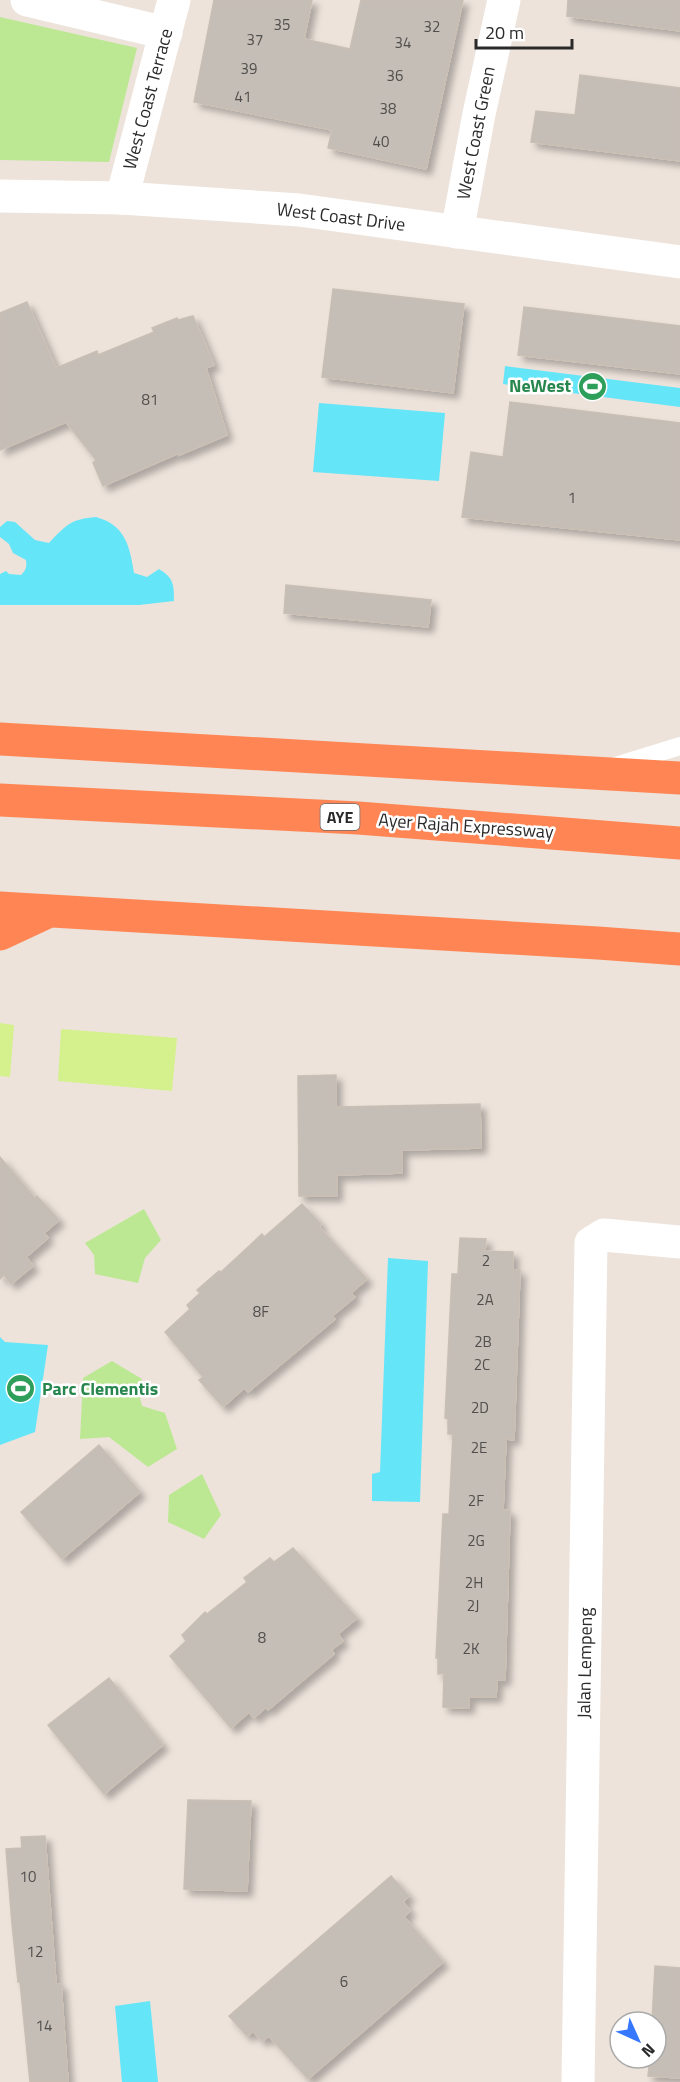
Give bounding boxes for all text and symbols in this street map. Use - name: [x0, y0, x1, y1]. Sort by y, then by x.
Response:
- scale bar: [476, 12, 572, 50]
- house number: 35: [274, 13, 290, 36]
- house number: 32: [424, 15, 440, 38]
- text: 20 m: [485, 19, 524, 46]
- street label: West Coast Terrace: [116, 25, 179, 173]
- house number: 37: [247, 28, 263, 51]
- house number: 34: [395, 31, 411, 54]
- house number: 39: [241, 57, 257, 80]
- house number: 36: [387, 64, 403, 87]
- street label: West Coast Green: [449, 64, 502, 202]
- house number: 41: [235, 85, 251, 108]
- house number: 38: [380, 97, 396, 120]
- house number: 40: [373, 130, 389, 153]
- street label: West Coast Drive: [275, 195, 407, 238]
- sports icon: NeWest: [576, 370, 608, 402]
- place label: NeWest: [509, 372, 571, 399]
- house number: 81: [142, 388, 158, 411]
- house number: 1: [568, 486, 576, 509]
- road number: AYE: [320, 804, 360, 830]
- street label: Ayer Rajah Expressway: [378, 806, 555, 845]
- house number: 2: [482, 1249, 490, 1272]
- house number: 2A: [476, 1288, 494, 1311]
- house number: 8F: [253, 1300, 269, 1323]
- house number: 2B: [474, 1330, 492, 1353]
- house number: 2C: [474, 1353, 490, 1376]
- sports icon: Parc Clementis: [5, 1373, 37, 1405]
- place label: Parc Clementis: [42, 1375, 158, 1402]
- house number: 2D: [471, 1396, 489, 1419]
- house number: 2E: [471, 1436, 487, 1459]
- house number: 2F: [468, 1489, 484, 1512]
- house number: 2G: [467, 1529, 485, 1552]
- house number: 2H: [465, 1571, 483, 1594]
- house number: 2J: [467, 1594, 479, 1617]
- street label: Jalan Lempeng: [570, 1607, 599, 1719]
- house number: 8: [258, 1626, 266, 1649]
- house number: 2K: [463, 1637, 480, 1660]
- house number: 10: [20, 1865, 36, 1888]
- house number: 12: [27, 1940, 43, 1963]
- house number: 6: [340, 1970, 348, 1993]
- north arrow: [608, 2010, 668, 2070]
- house number: 14: [36, 2014, 52, 2037]
- text: N: [636, 2038, 661, 2063]

